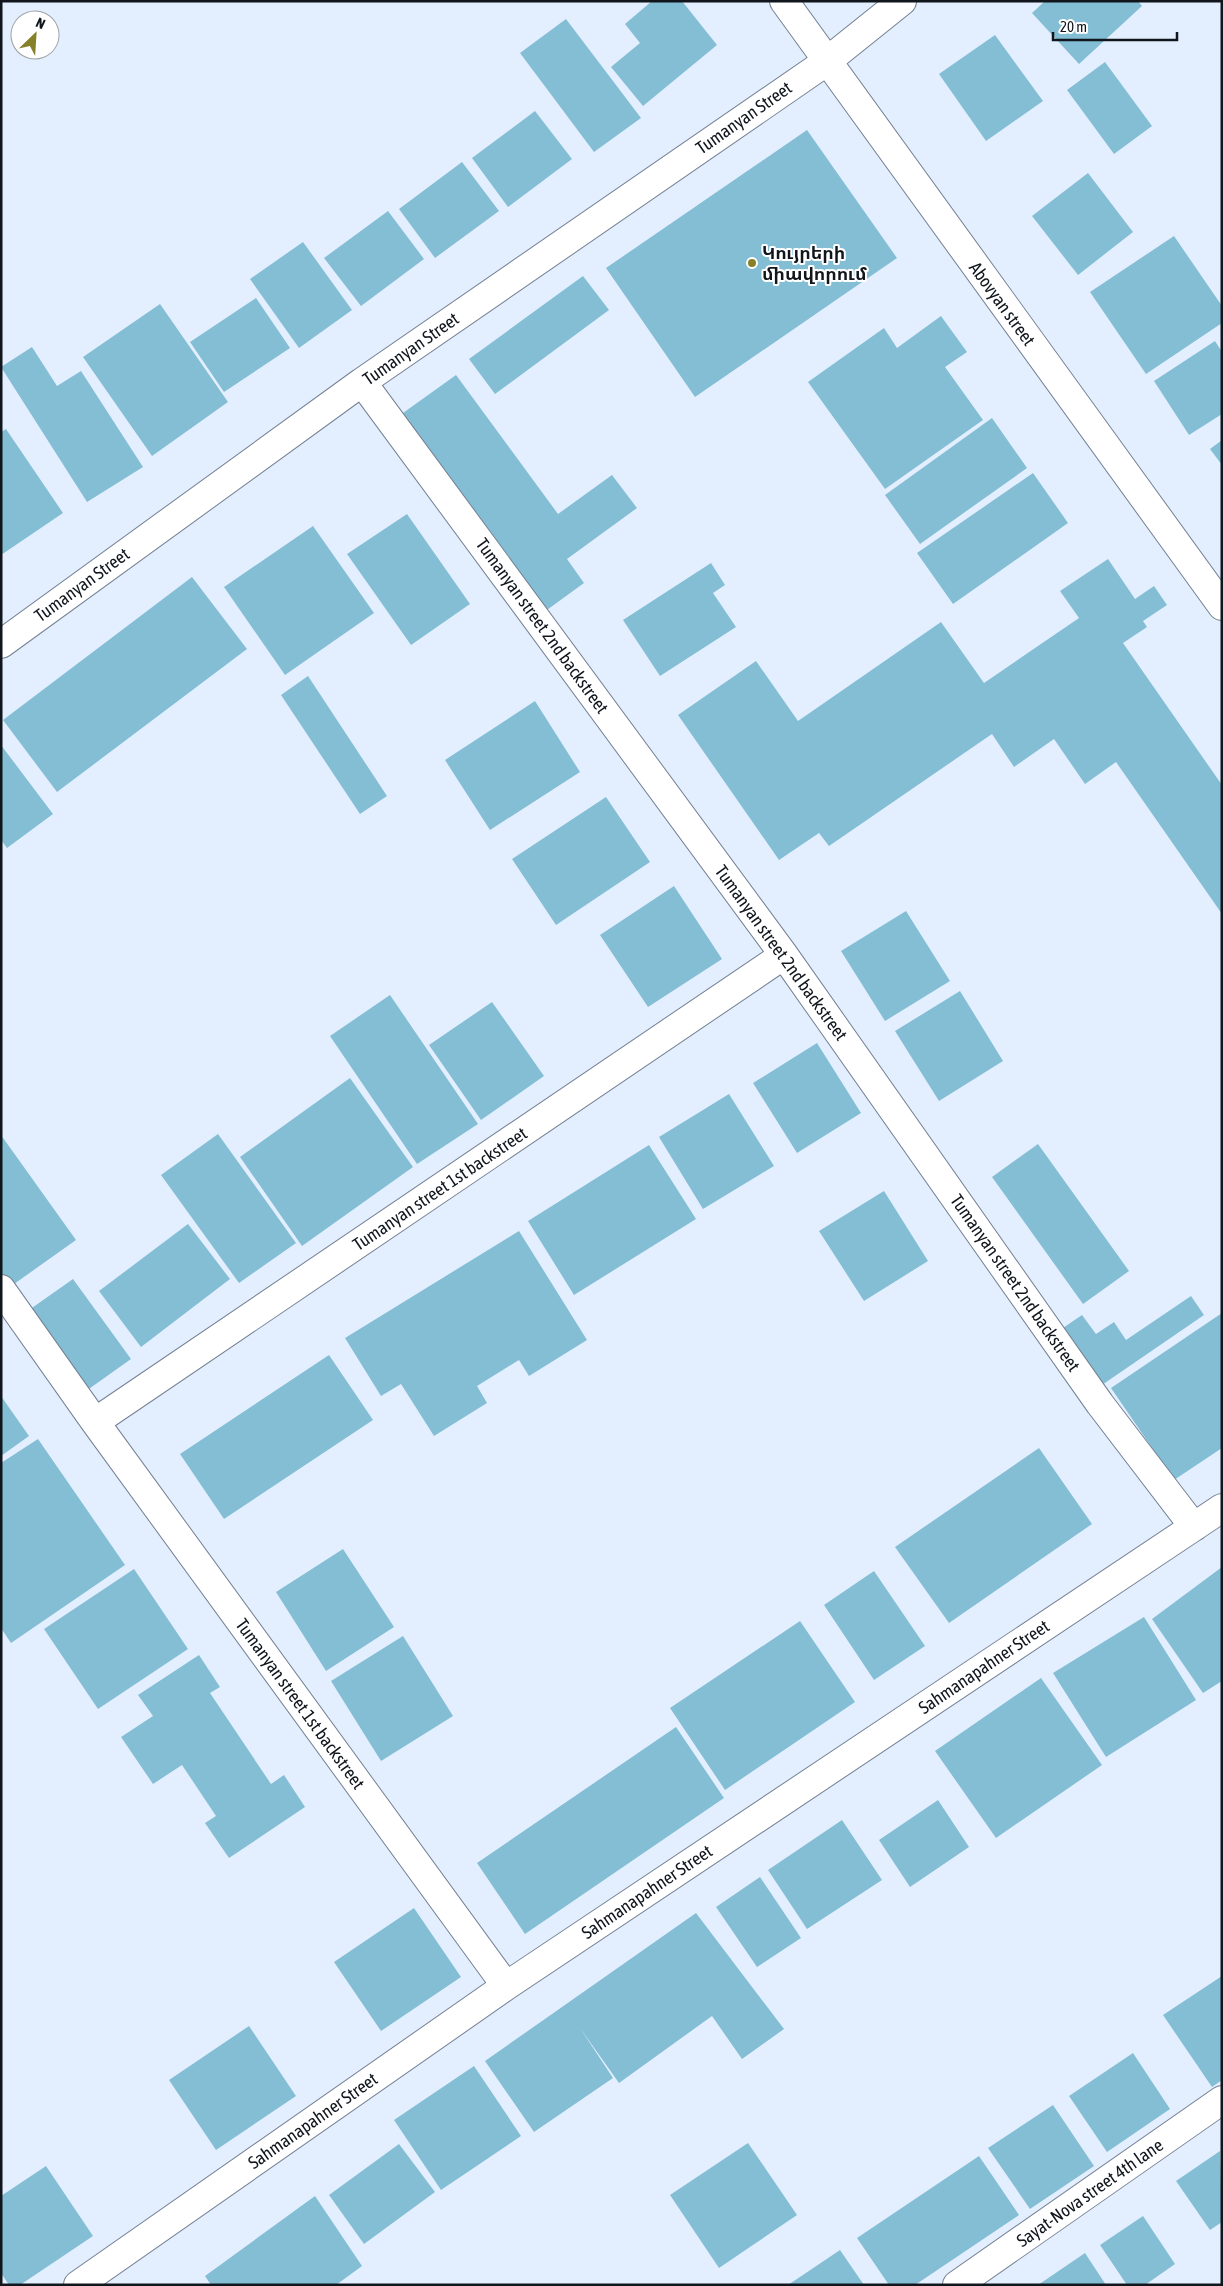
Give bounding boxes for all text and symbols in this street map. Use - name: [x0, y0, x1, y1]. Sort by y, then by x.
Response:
- north arrow: [10, 10, 60, 60]
- scale bar: [1053, 10, 1177, 42]
- text: N: [33, 14, 48, 32]
- text: 20 m: [1060, 18, 1087, 35]
- street label: Tumanyan Street: [692, 77, 796, 158]
- place label: Կույրերի միավորում: [762, 242, 867, 284]
- marker: Կույրերի միավորում: [746, 257, 758, 269]
- street label: Abovyan street: [965, 258, 1040, 350]
- street label: Tumanyan Street: [359, 308, 463, 389]
- street label: Tumanyan street 2nd backstreet: [472, 534, 613, 717]
- street label: Tumanyan Street: [30, 543, 133, 626]
- street label: Tumanyan street 2nd backstreet: [711, 861, 852, 1044]
- street label: Tumanyan street 1st backstreet: [349, 1122, 531, 1255]
- street label: Tumanyan street 2nd backstreet: [946, 1190, 1085, 1375]
- street label: Tumanyan street 1st backstreet: [232, 1614, 369, 1793]
- street label: Sahmanapahner Street: [914, 1615, 1053, 1718]
- street label: Sahmanapahner Street: [577, 1840, 716, 1943]
- street label: Sahmanapahner Street: [244, 2068, 381, 2173]
- street label: Sayat-Nova street 4th lane: [1012, 2134, 1167, 2251]

